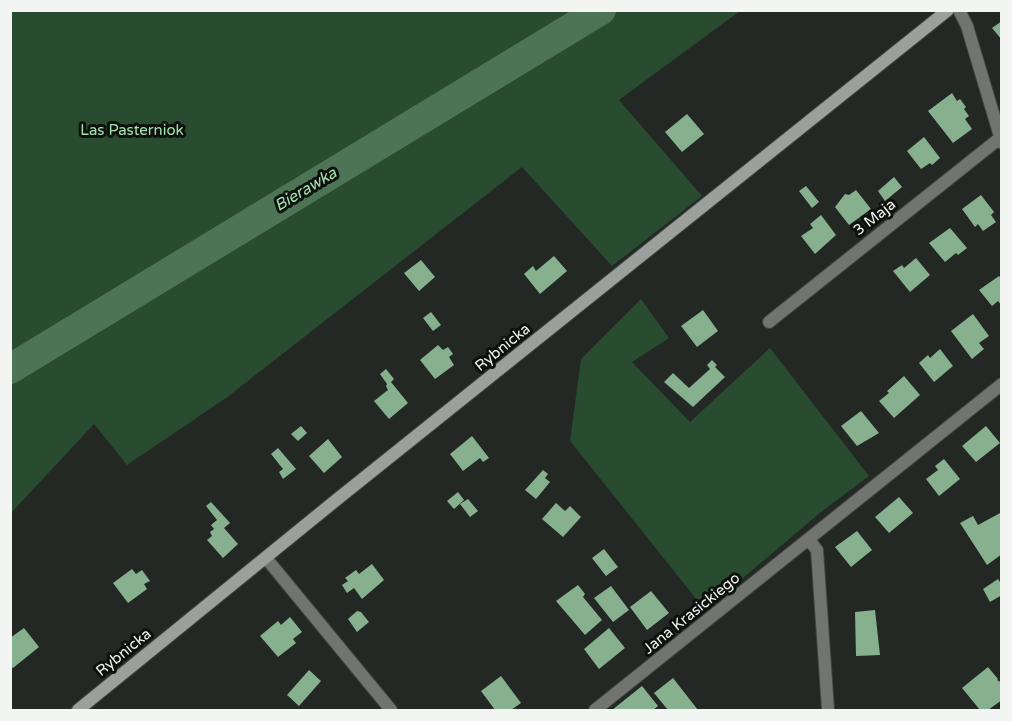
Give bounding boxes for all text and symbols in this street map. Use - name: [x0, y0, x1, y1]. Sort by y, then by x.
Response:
- park label: Las Pasterniok: [80, 122, 184, 140]
- water label: Bierawka: [271, 164, 341, 216]
- street label: 3 Maja: [850, 196, 900, 240]
- street label: Rybnicka: [472, 320, 534, 376]
- street label: Jana Krasickiego: [640, 570, 744, 658]
- street label: Rybnicka: [93, 625, 155, 681]

